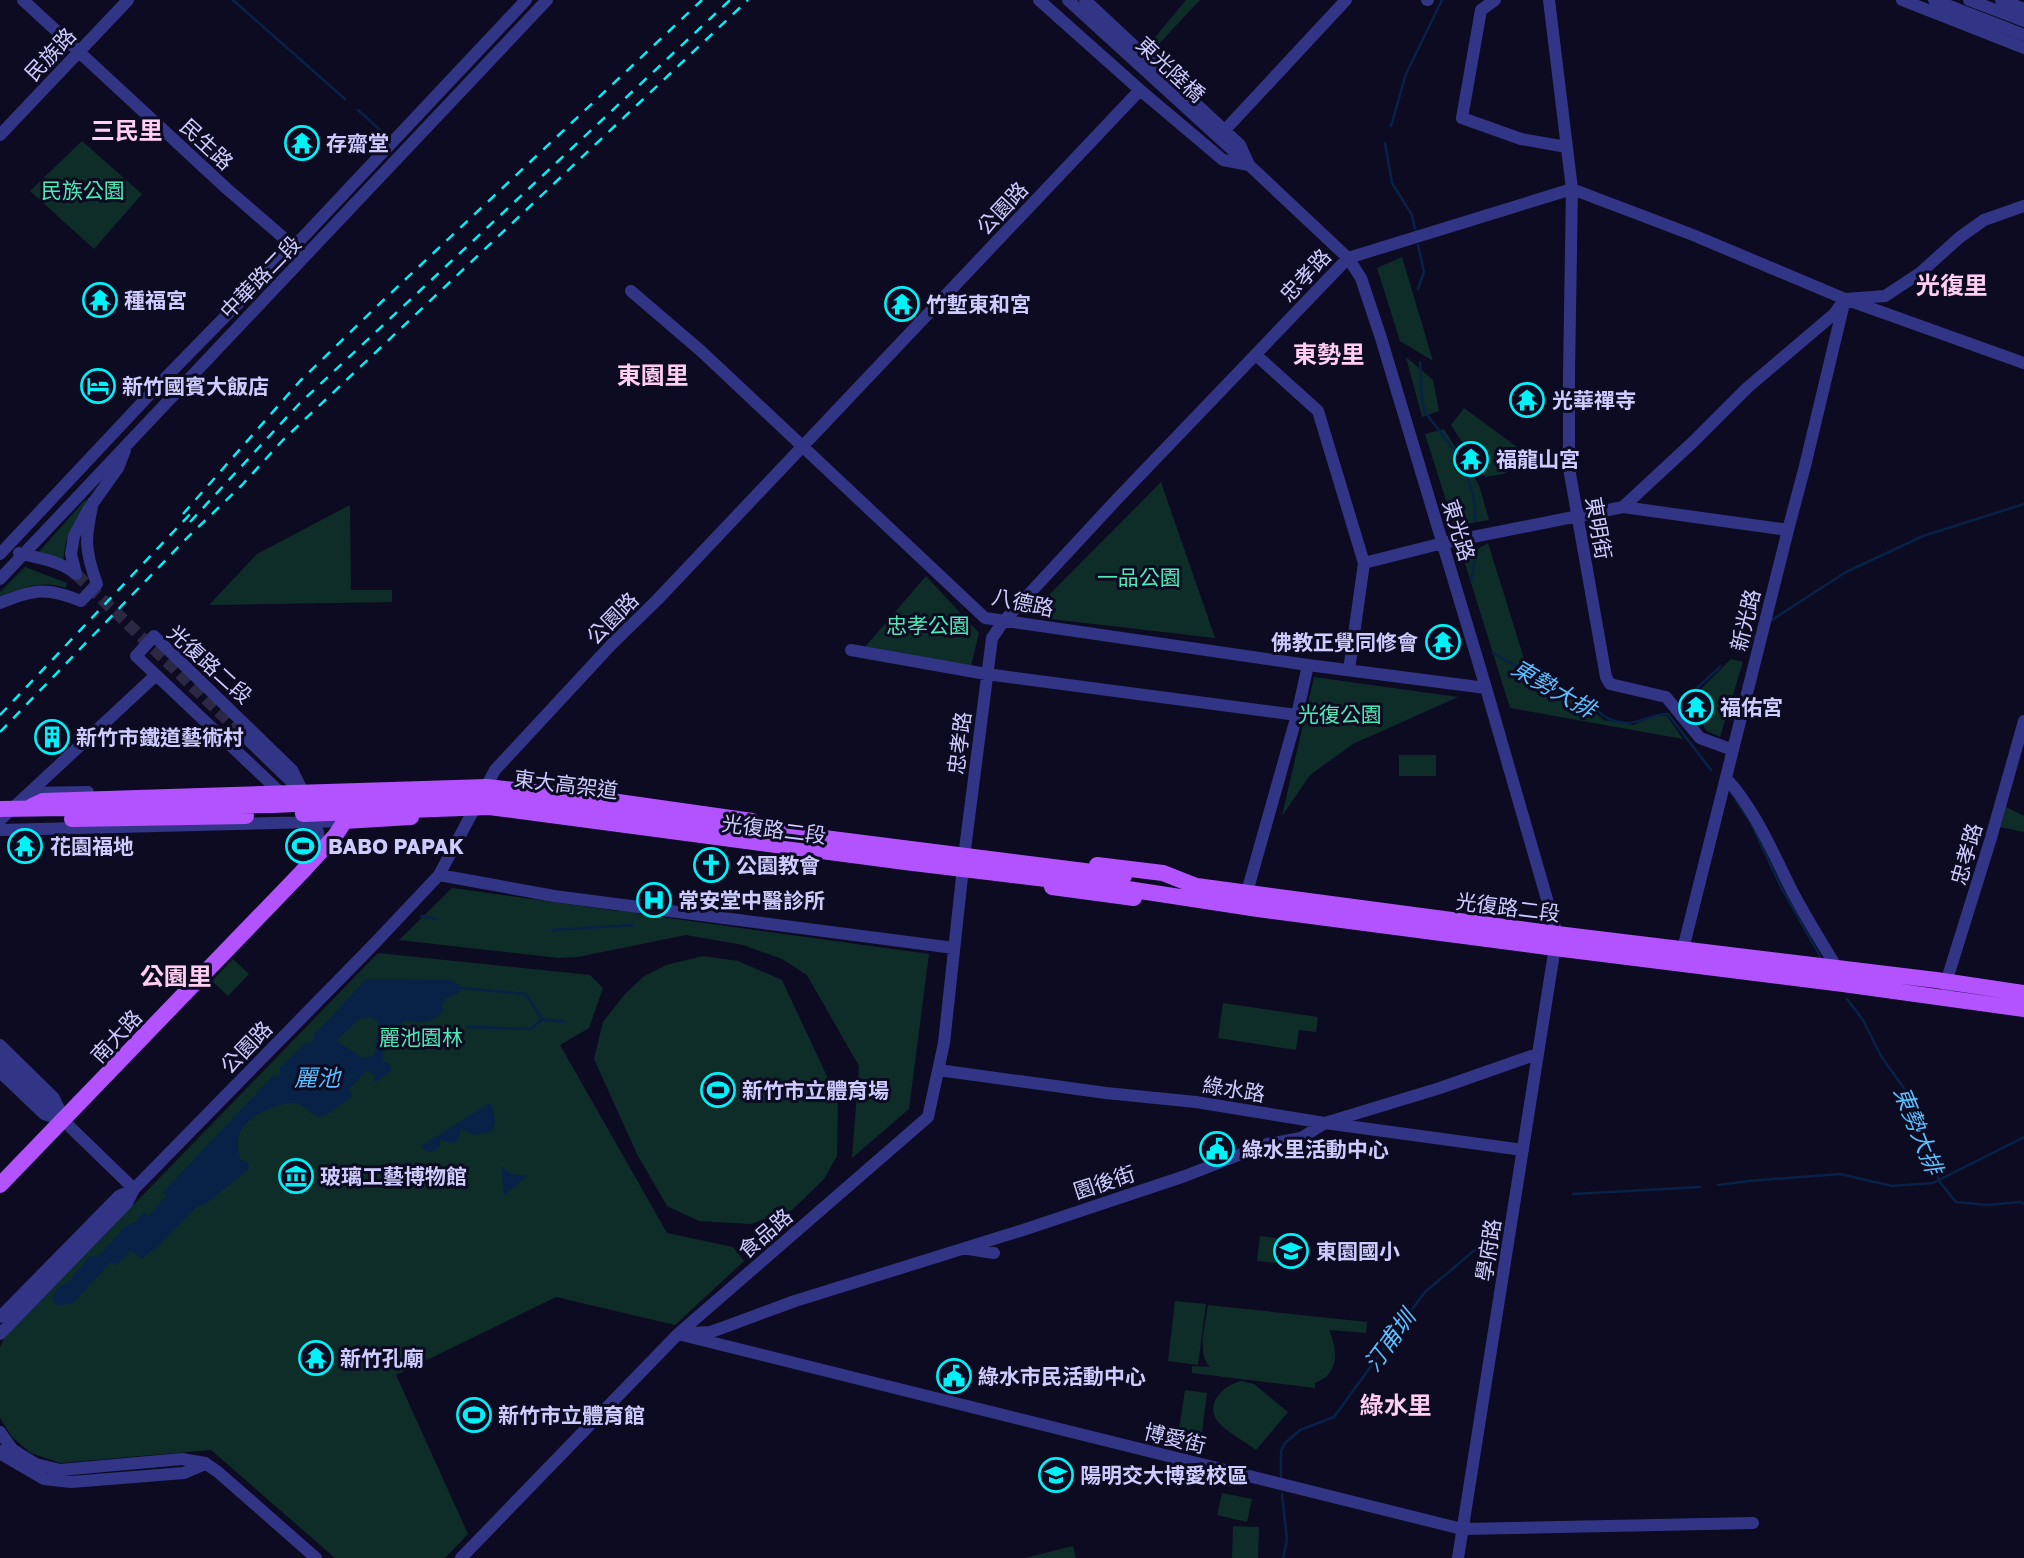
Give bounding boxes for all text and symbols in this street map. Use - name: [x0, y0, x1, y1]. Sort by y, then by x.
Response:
- street label: 民族路: [19, 22, 81, 86]
- street label: 東光陸橋: [1131, 31, 1211, 107]
- street label: 民生路: [175, 113, 239, 175]
- district label: 三民里: [91, 115, 163, 144]
- temple icon: 存齋堂: [283, 124, 321, 162]
- place label: 存齋堂: [326, 130, 389, 156]
- street label: 公園路: [971, 176, 1033, 240]
- park label: 民族公園: [41, 177, 125, 203]
- street label: 中華路二段: [214, 230, 306, 324]
- street label: 忠孝路: [1274, 243, 1336, 307]
- district label: 光復里: [1916, 270, 1988, 299]
- temple icon: 種福宮: [81, 281, 119, 319]
- temple icon: 竹塹東和宮: [883, 285, 921, 323]
- place label: 種福宮: [124, 287, 187, 313]
- place label: 竹塹東和宮: [926, 291, 1031, 317]
- district label: 東勢里: [1293, 339, 1365, 368]
- district label: 東園里: [617, 360, 689, 389]
- hotel icon: 新竹國賓大飯店: [79, 367, 117, 405]
- place label: 新竹國賓大飯店: [122, 373, 269, 399]
- temple icon: 光華禪寺: [1508, 381, 1546, 419]
- place label: 光華禪寺: [1552, 387, 1636, 413]
- temple icon: 福龍山宮: [1452, 440, 1490, 478]
- place label: 福龍山宮: [1496, 446, 1580, 472]
- street label: 東明街: [1581, 495, 1617, 561]
- street label: 東光路: [1437, 496, 1481, 564]
- park label: 一品公園: [1097, 564, 1181, 590]
- street label: 八德路: [989, 583, 1057, 621]
- street label: 新光路: [1725, 586, 1765, 654]
- street label: 公園路: [581, 587, 643, 649]
- park label: 忠孝公園: [886, 612, 970, 638]
- street label: 光復路二段: [162, 619, 258, 709]
- temple icon: 佛教正覺同修會: [1424, 623, 1462, 661]
- place label: 佛教正覺同修會: [1271, 629, 1418, 655]
- water label: 東勢大排: [1507, 653, 1603, 725]
- temple icon: 福佑宮: [1677, 688, 1715, 726]
- place label: 福佑宮: [1720, 694, 1783, 720]
- park label: 光復公園: [1298, 701, 1382, 727]
- street label: 忠孝路: [942, 710, 976, 776]
- building icon: 新竹市鐵道藝術村: [33, 718, 71, 756]
- place label: 新竹市鐵道藝術村: [76, 724, 244, 750]
- street label: 東大高架道: [512, 765, 620, 803]
- street label: 光復路二段: [720, 810, 828, 848]
- street label: 忠孝路: [1945, 820, 1987, 888]
- temple icon: 花園福地: [6, 827, 44, 865]
- sports icon: BABO PAPAK: [284, 827, 322, 865]
- place label: 花園福地: [50, 833, 134, 859]
- place label: BABO PAPAK: [328, 833, 464, 859]
- church icon: 公園教會: [692, 846, 730, 884]
- place label: 公園教會: [736, 852, 820, 878]
- hospital icon: 常安堂中醫診所: [635, 881, 673, 919]
- place label: 常安堂中醫診所: [678, 887, 825, 913]
- street label: 光復路二段: [1454, 888, 1562, 926]
- district label: 公園里: [140, 961, 212, 990]
- street label: 南大路: [85, 1004, 147, 1068]
- street label: 公園路: [215, 1015, 277, 1079]
- park label: 麗池園林: [379, 1024, 463, 1050]
- water label: 麗池: [294, 1063, 342, 1091]
- sports icon: 新竹市立體育場: [699, 1071, 737, 1109]
- street label: 綠水路: [1201, 1071, 1267, 1107]
- place label: 新竹市立體育場: [742, 1077, 889, 1103]
- water label: 東勢大排: [1889, 1082, 1950, 1181]
- public building icon: 綠水里活動中心: [1198, 1130, 1236, 1168]
- place label: 綠水里活動中心: [1242, 1136, 1389, 1162]
- museum icon: 玻璃工藝博物館: [277, 1157, 315, 1195]
- street label: 園後街: [1070, 1160, 1138, 1204]
- place label: 玻璃工藝博物館: [320, 1163, 467, 1189]
- street label: 食品路: [733, 1203, 797, 1263]
- street label: 學府路: [1470, 1217, 1506, 1283]
- school or university icon: 東園國小: [1272, 1232, 1310, 1270]
- place label: 東園國小: [1316, 1238, 1400, 1264]
- water label: 汀甫圳: [1357, 1301, 1422, 1376]
- temple icon: 新竹孔廟: [297, 1339, 335, 1377]
- place label: 新竹孔廟: [340, 1345, 424, 1371]
- public building icon: 綠水市民活動中心: [935, 1357, 973, 1395]
- place label: 綠水市民活動中心: [978, 1363, 1146, 1389]
- district label: 綠水里: [1360, 1390, 1432, 1419]
- sports icon: 新竹市立體育館: [455, 1396, 493, 1434]
- place label: 新竹市立體育館: [498, 1402, 645, 1428]
- street label: 博愛街: [1141, 1418, 1209, 1458]
- school or university icon: 陽明交大博愛校區: [1037, 1456, 1075, 1494]
- place label: 陽明交大博愛校區: [1080, 1462, 1248, 1488]

